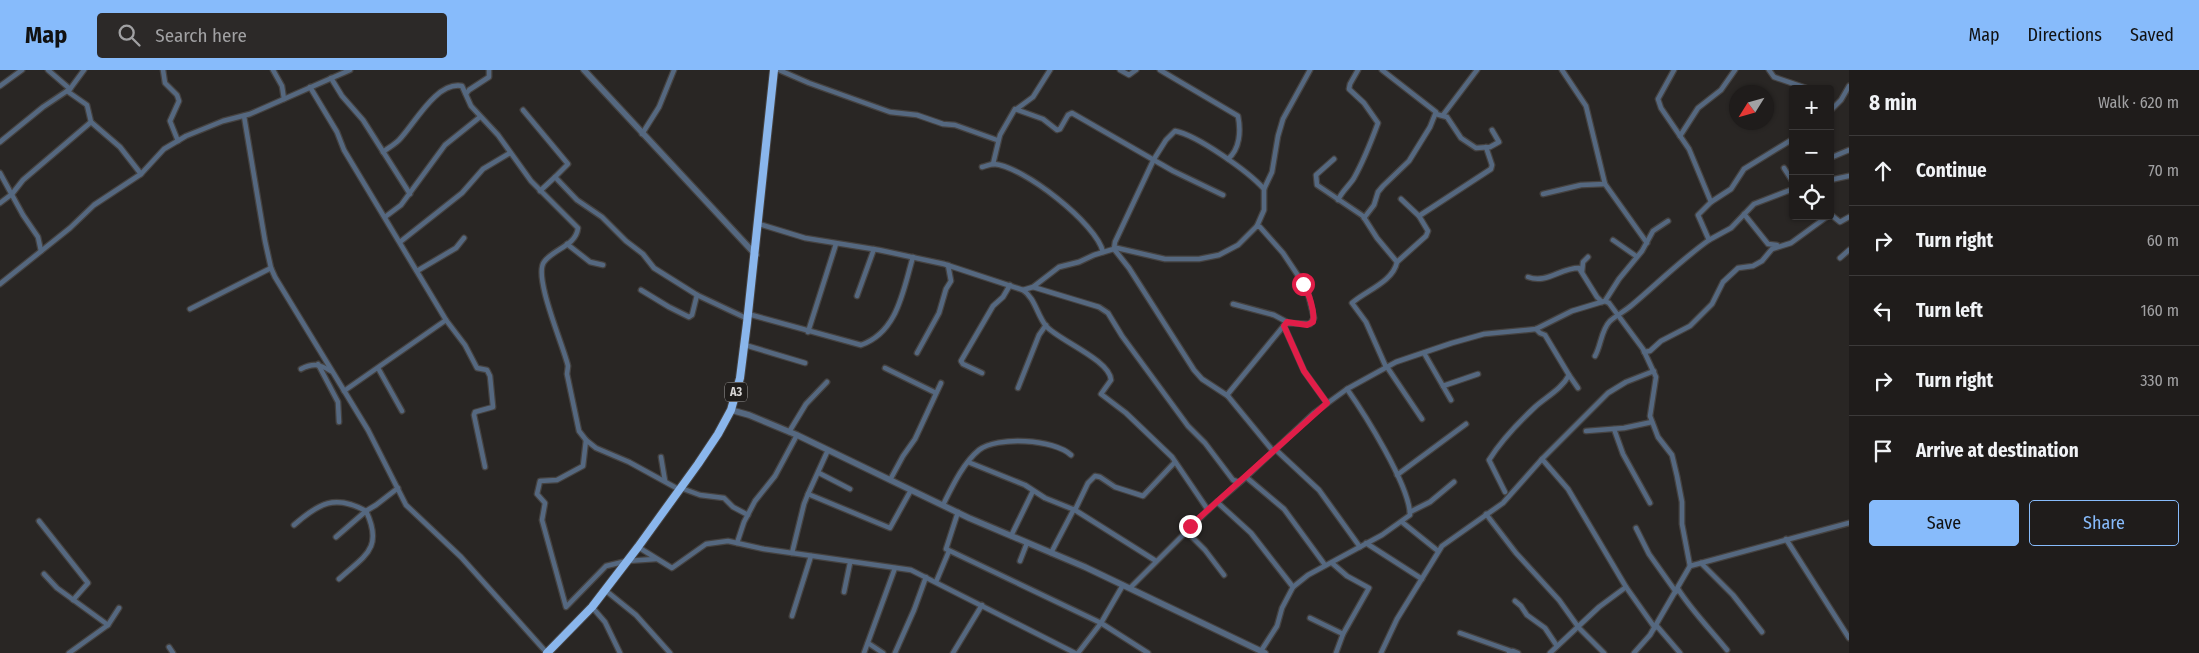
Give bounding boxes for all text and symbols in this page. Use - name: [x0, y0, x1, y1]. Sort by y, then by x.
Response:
- search box: [97, 13, 447, 58]
- text: Map: [25, 21, 67, 49]
- icon: search: [115, 21, 143, 49]
- text: Search here: [155, 24, 247, 47]
- text: Map: [1968, 24, 2000, 46]
- text: Directions: [2028, 24, 2102, 46]
- text: Saved: [2130, 24, 2174, 46]
- north arrow: [1729, 85, 1774, 130]
- map controls: [1789, 85, 1834, 220]
- button: +: [1789, 85, 1834, 130]
- text: 8 min: [1869, 90, 1917, 116]
- text: Walk · 620 m: [2098, 93, 2179, 112]
- button: −: [1789, 130, 1834, 175]
- icon: ahead: [1869, 157, 1897, 185]
- text: Continue: [1916, 159, 1987, 182]
- text: 70 m: [2148, 161, 2179, 180]
- button: locate: [1789, 175, 1834, 220]
- icon: right: [1869, 227, 1897, 255]
- text: Turn right: [1916, 229, 1993, 252]
- text: 60 m: [2147, 231, 2179, 250]
- route start: [1292, 273, 1315, 296]
- icon: left: [1869, 297, 1897, 325]
- text: Turn left: [1916, 299, 1983, 322]
- text: 160 m: [2140, 301, 2179, 320]
- icon: right: [1869, 367, 1897, 395]
- text: Turn right: [1916, 369, 1993, 392]
- text: 330 m: [2140, 371, 2179, 390]
- road number: A3: [725, 383, 747, 402]
- icon: arrive: [1869, 437, 1897, 465]
- text: Arrive at destination: [1916, 439, 2079, 462]
- button: Save: [1869, 500, 2019, 546]
- button: Share: [2029, 500, 2179, 546]
- route end: [1179, 515, 1202, 538]

